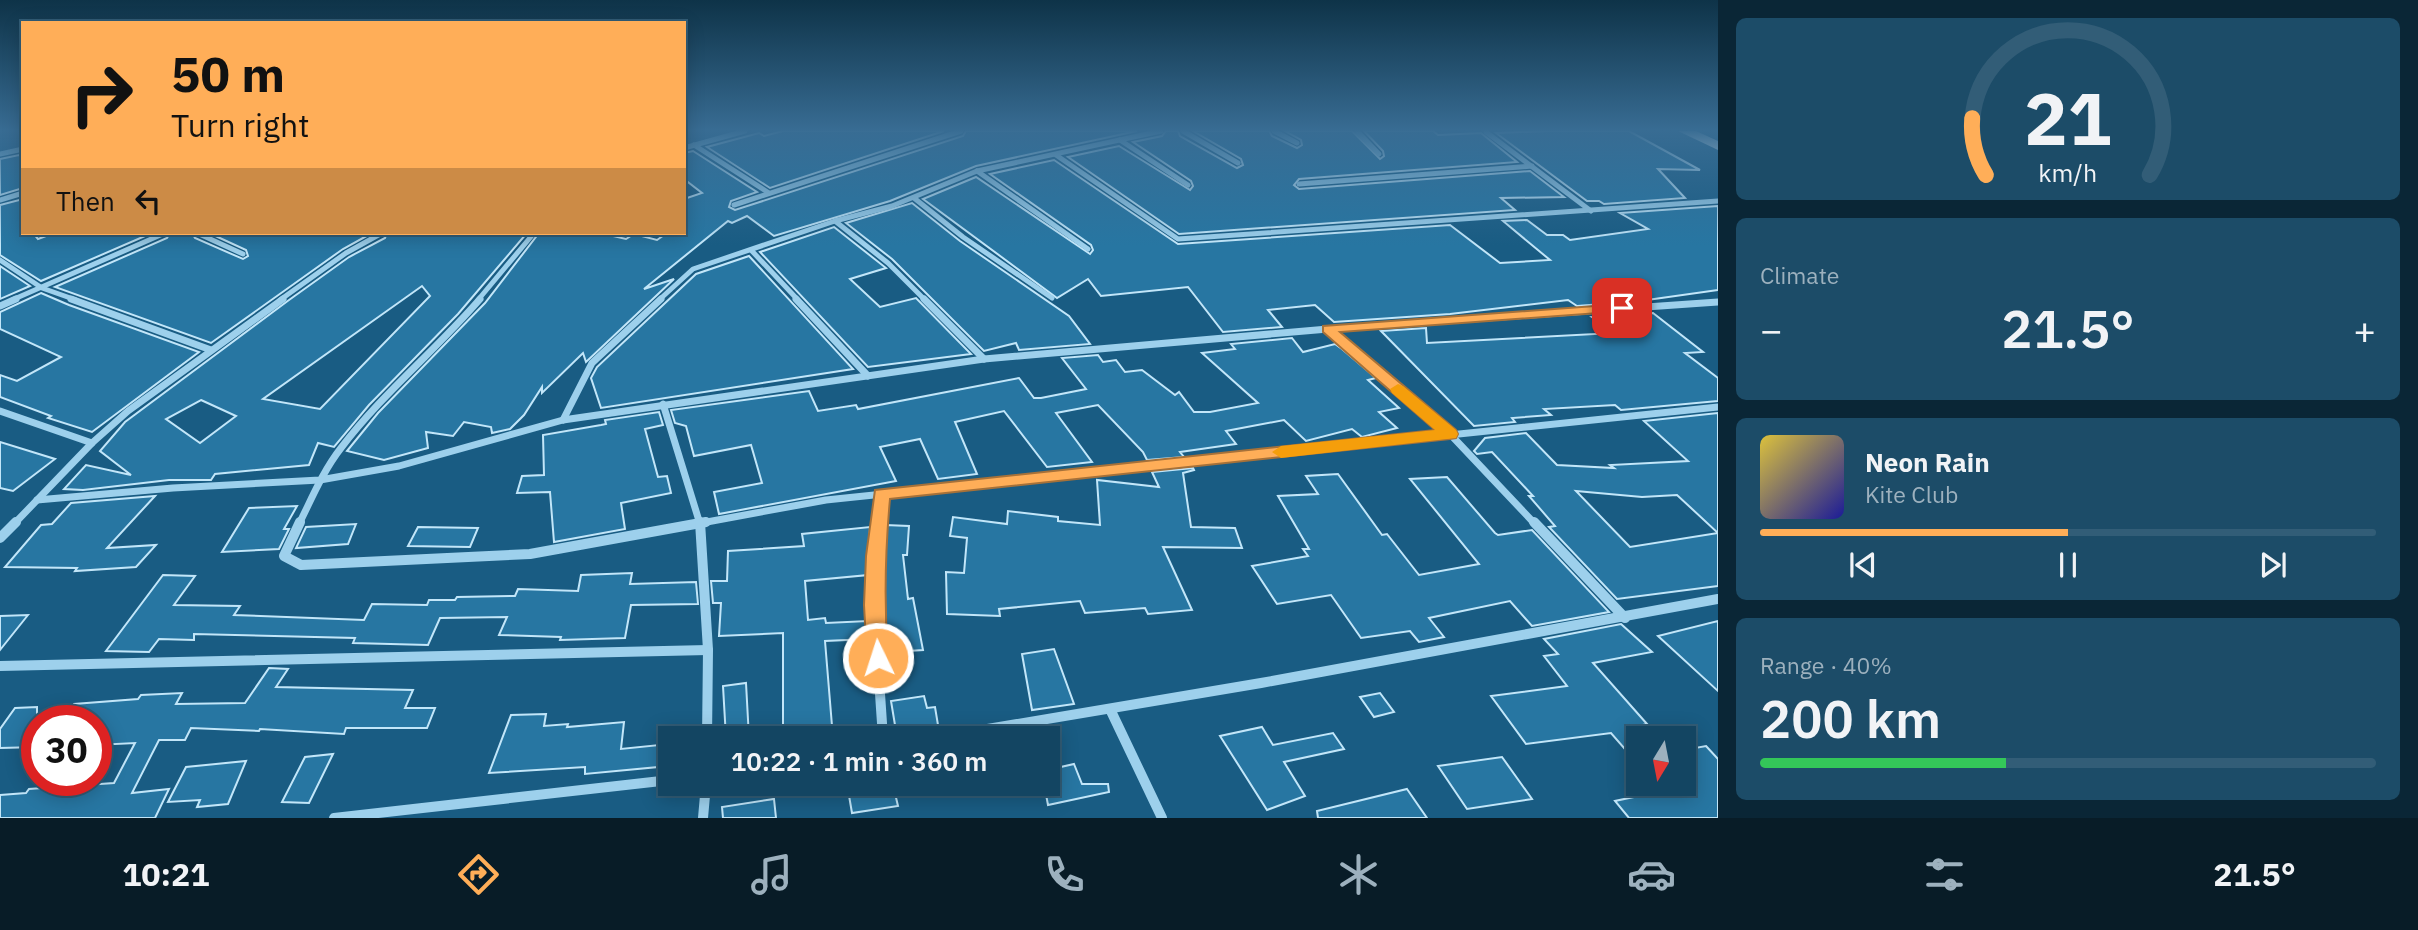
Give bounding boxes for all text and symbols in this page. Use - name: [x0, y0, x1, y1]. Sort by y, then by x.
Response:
- text: 50 m: [171, 42, 285, 105]
- icon: right: [56, 49, 147, 140]
- text: 21: [2024, 70, 2112, 165]
- text: Turn right: [171, 104, 309, 146]
- text: km/h: [2039, 156, 2097, 189]
- icon: left: [129, 182, 167, 220]
- text: Then: [56, 184, 115, 218]
- text: Climate: [1760, 260, 1839, 290]
- pin: [1592, 278, 1652, 338]
- icon: arrive: [1603, 289, 1641, 327]
- text: 21.5°: [2001, 295, 2135, 362]
- text: −: [1760, 305, 1783, 354]
- text: +: [2353, 305, 2376, 354]
- text: Neon Rain: [1865, 445, 1990, 479]
- text: Kite Club: [1865, 479, 1958, 509]
- icon: previous: [1844, 546, 1882, 584]
- icon: pause: [2049, 546, 2087, 584]
- icon: next: [2254, 546, 2292, 584]
- position arrow: [841, 621, 915, 695]
- text: Range · 40%: [1760, 650, 1892, 680]
- text: 200 km: [1760, 685, 1941, 752]
- speed limit sign: 30: [21, 705, 112, 796]
- north arrow: [1626, 726, 1696, 796]
- map controls: [1626, 726, 1696, 796]
- text: 10:22 · 1 min · 360 m: [731, 744, 987, 778]
- icon: directions: [454, 850, 503, 899]
- icon: music: [747, 850, 796, 899]
- icon: phone: [1040, 850, 1089, 899]
- icon: climate: [1334, 850, 1383, 899]
- icon: car: [1627, 850, 1676, 899]
- icon: filters: [1920, 850, 1969, 899]
- text: 10:21: [122, 853, 210, 895]
- text: 21.5°: [2213, 853, 2296, 895]

